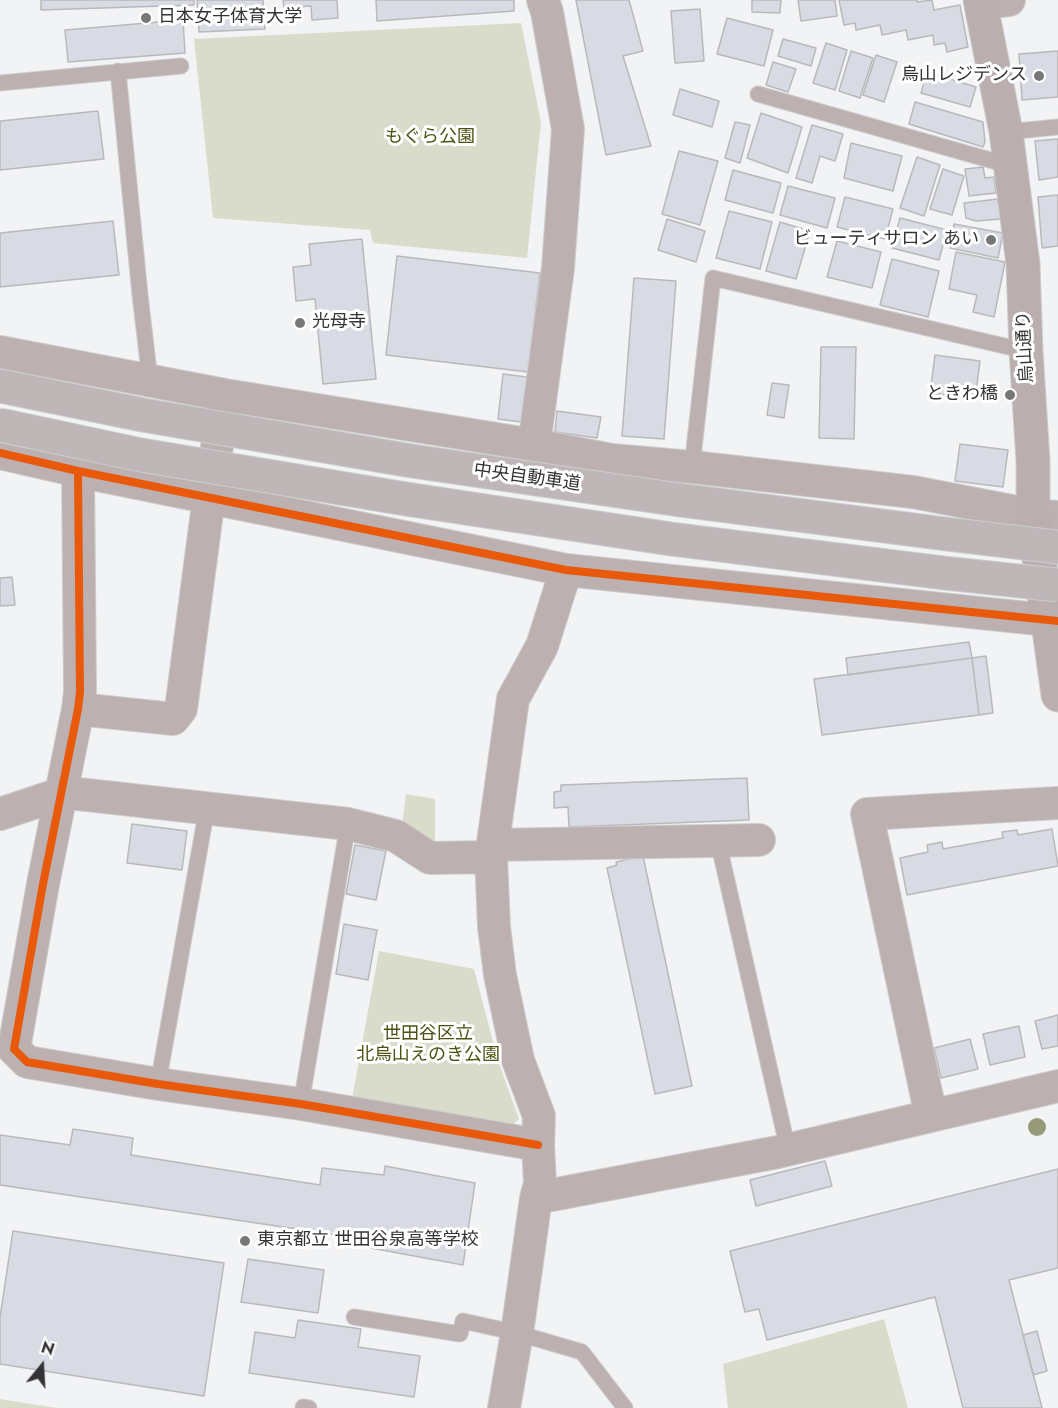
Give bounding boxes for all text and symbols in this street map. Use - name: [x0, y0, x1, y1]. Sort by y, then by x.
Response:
- place label: 日本女子体育大学: [158, 7, 302, 29]
- marker: 日本女子体育大学: [139, 11, 153, 25]
- place label: 烏山レジデンス: [901, 65, 1027, 87]
- marker: 烏山レジデンス: [1032, 69, 1046, 83]
- park label: もぐら公園: [385, 127, 475, 149]
- place label: ビューティサロン あい: [794, 229, 979, 251]
- marker: ビューティサロン あい: [984, 233, 998, 247]
- street label: 烏山通り: [1013, 310, 1039, 384]
- place label: 光母寺: [312, 312, 366, 334]
- marker: 光母寺: [293, 316, 307, 330]
- place label: ときわ橋: [926, 384, 998, 406]
- marker: ときわ橋: [1003, 388, 1017, 402]
- street label: 中央自動車道: [472, 460, 582, 496]
- park label: 世田谷区立 北烏山えのき公園: [356, 1024, 500, 1066]
- place label: 東京都立 世田谷泉高等学校: [257, 1230, 478, 1252]
- marker: 東京都立 世田谷泉高等学校: [238, 1234, 252, 1248]
- north arrow: [12, 1336, 72, 1396]
- text: N: [38, 1336, 57, 1361]

